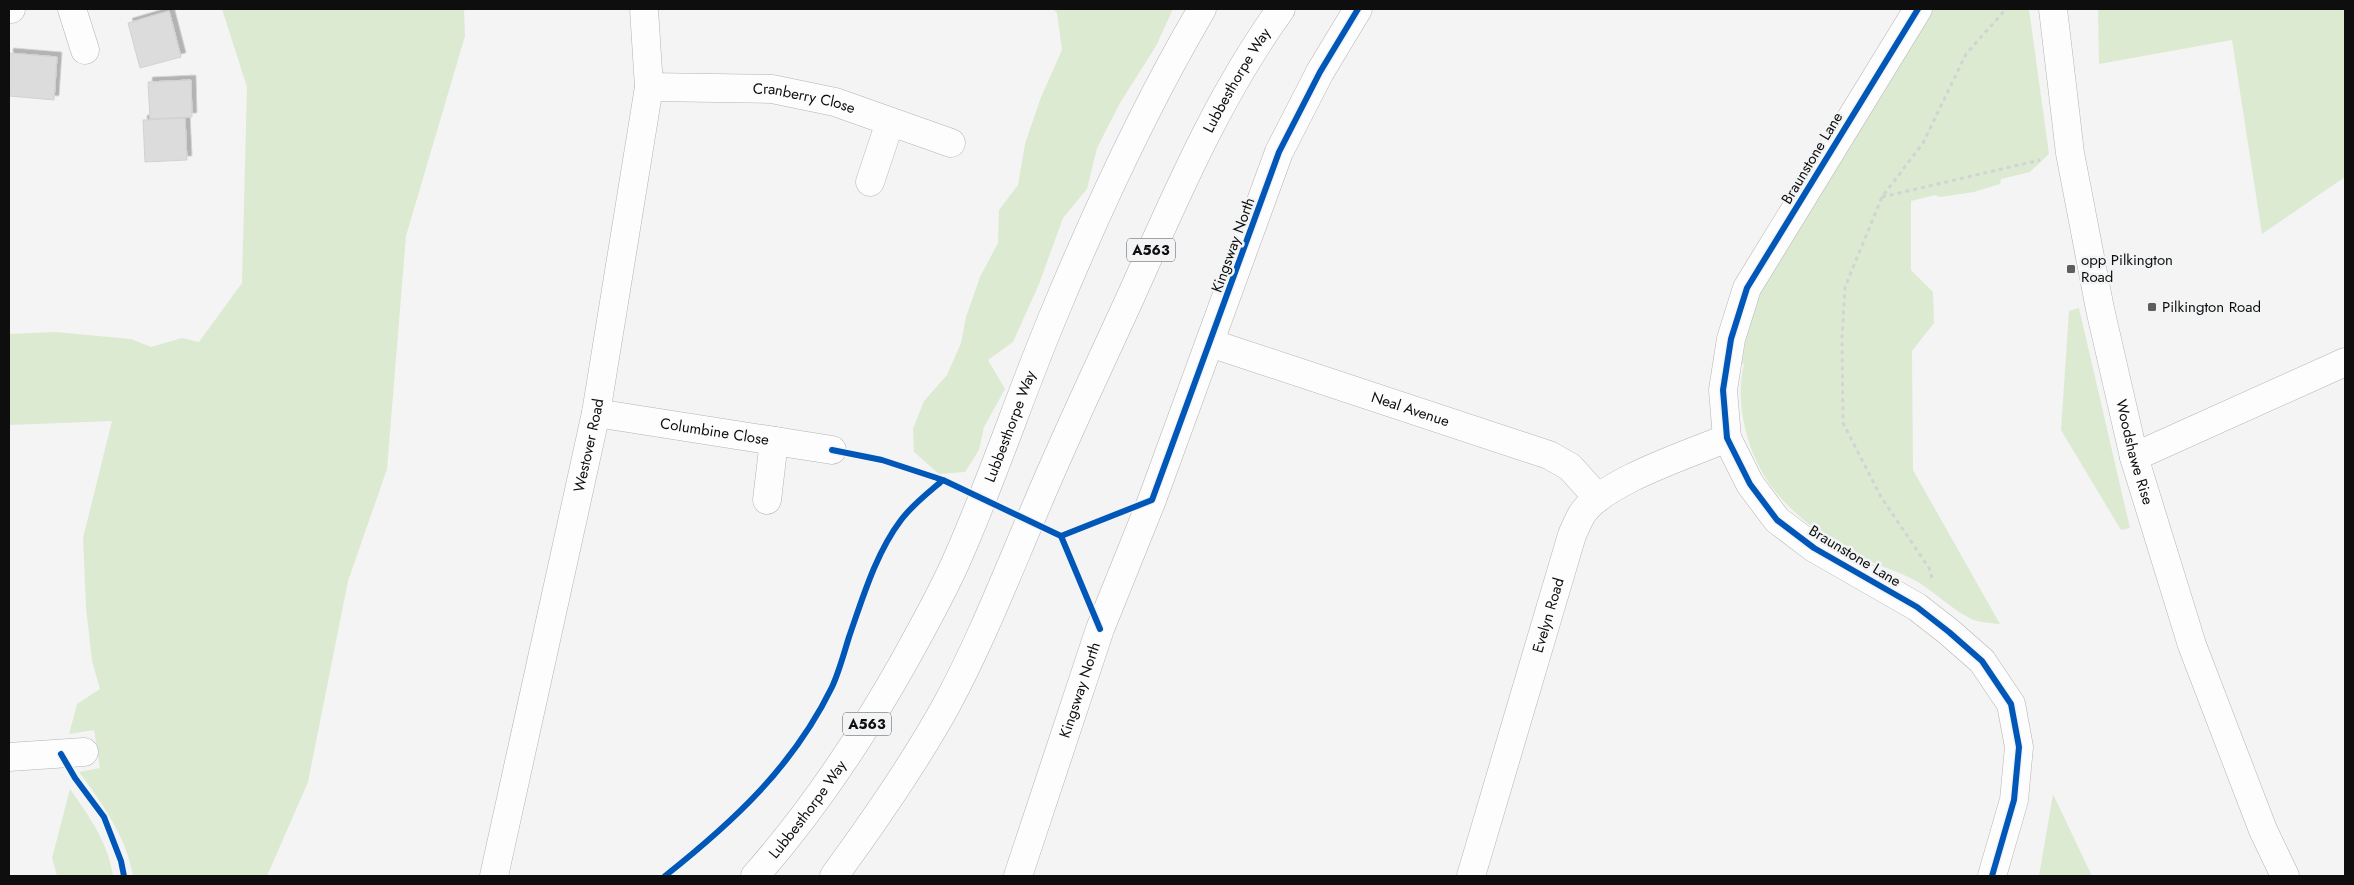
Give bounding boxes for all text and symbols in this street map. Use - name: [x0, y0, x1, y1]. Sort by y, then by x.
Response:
- street label: Lubbesthorpe Way: [1198, 23, 1276, 137]
- street label: Cranberry Close: [753, 78, 859, 119]
- street label: Braunstone Lane: [1776, 108, 1848, 208]
- street label: Kingsway North: [1206, 194, 1260, 296]
- road number: A563: [1127, 238, 1175, 262]
- place label: opp Pilkington Road: [2081, 249, 2173, 288]
- marker: opp Pilkington Road: [2065, 263, 2077, 275]
- place label: Pilkington Road: [2162, 296, 2261, 318]
- marker: Pilkington Road: [2146, 301, 2158, 313]
- street label: Lubbesthorpe Way: [979, 367, 1041, 485]
- street label: Neal Avenue: [1368, 386, 1453, 432]
- street label: Westover Road: [568, 397, 609, 494]
- street label: Woodshawe Rise: [2110, 397, 2159, 508]
- street label: Columbine Close: [659, 412, 771, 451]
- street label: Braunstone Lane: [1805, 520, 1905, 592]
- street label: Evelyn Road: [1527, 575, 1570, 655]
- street label: Kingsway North: [1054, 639, 1106, 741]
- road number: A563: [843, 712, 891, 736]
- street label: Lubbesthorpe Way: [763, 755, 852, 863]

